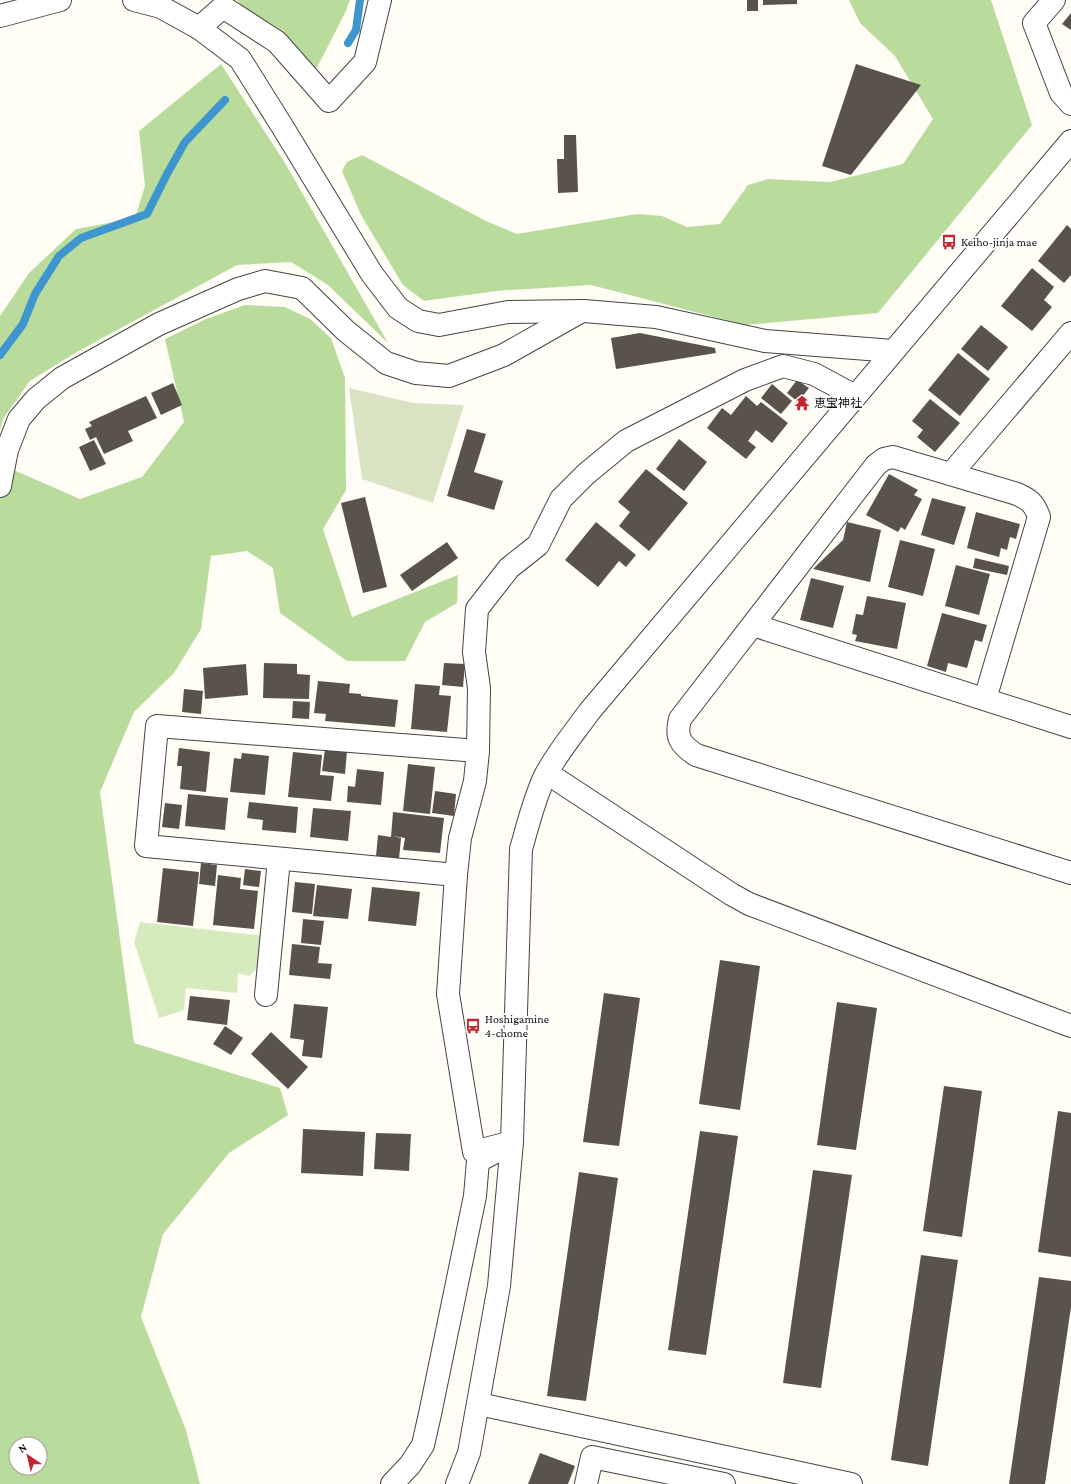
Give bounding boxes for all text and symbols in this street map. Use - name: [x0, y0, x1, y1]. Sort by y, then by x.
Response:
- bus stop icon: Keiho-jinja mae: [940, 233, 958, 251]
- place label: Keiho-jinja mae: [961, 235, 1037, 249]
- temple icon: 恵宝神社: [793, 394, 811, 412]
- place label: 恵宝神社: [814, 396, 862, 410]
- place label: Hoshigamine 4-chome: [485, 1012, 549, 1040]
- bus stop icon: Hoshigamine 4-chome: [464, 1017, 482, 1035]
- north arrow: [8, 1436, 48, 1476]
- text: N: [16, 1440, 29, 1455]

